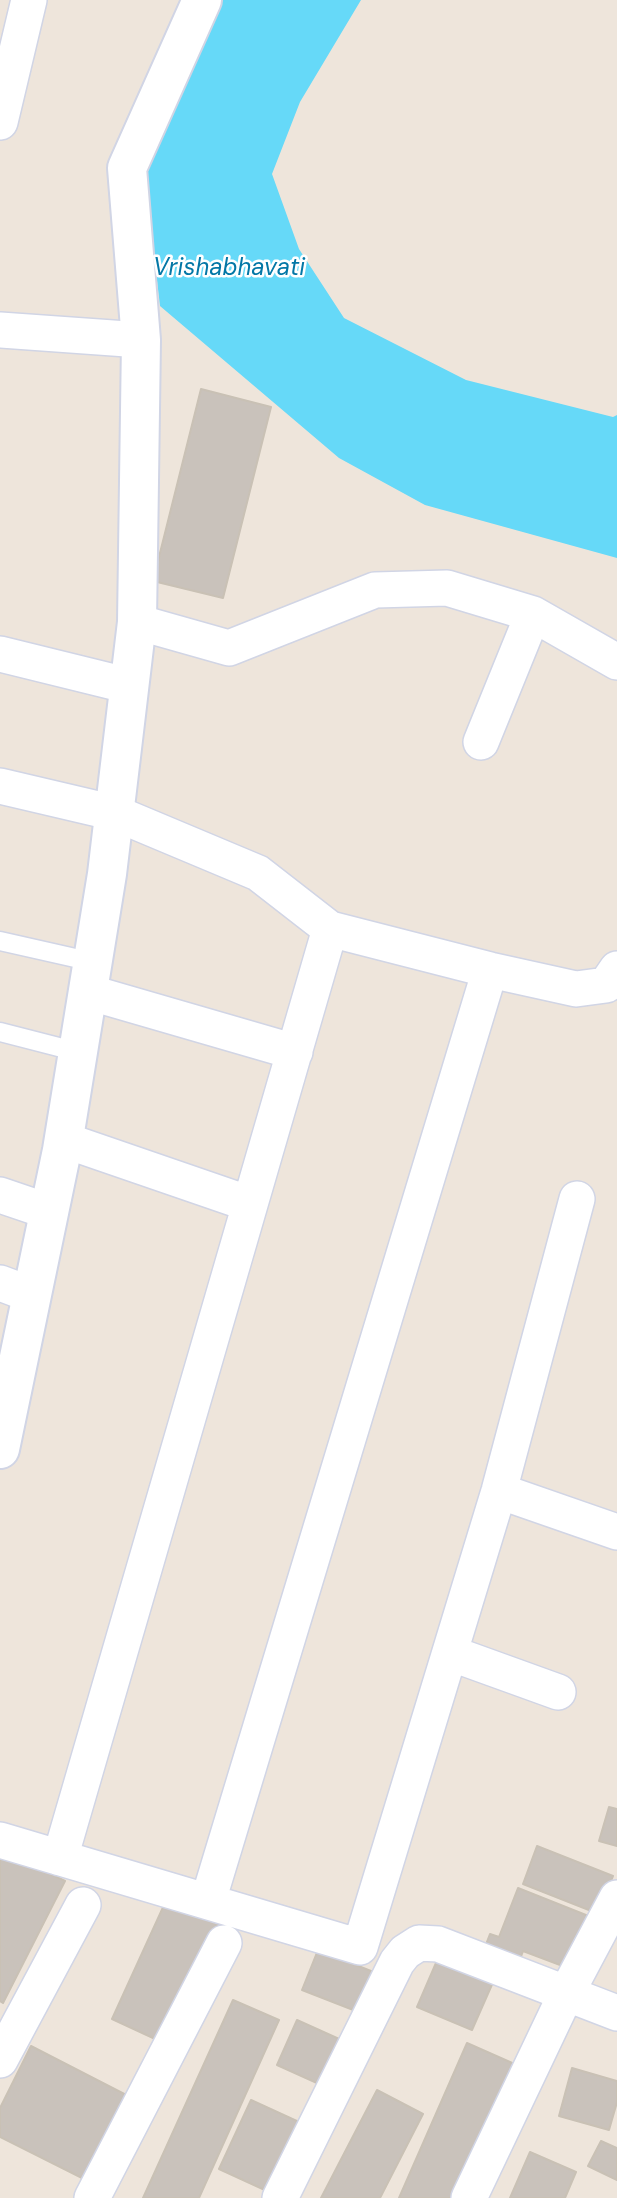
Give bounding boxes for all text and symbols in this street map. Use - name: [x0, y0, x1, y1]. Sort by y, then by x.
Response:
- water label: Vrishabhavati: [153, 255, 305, 283]

